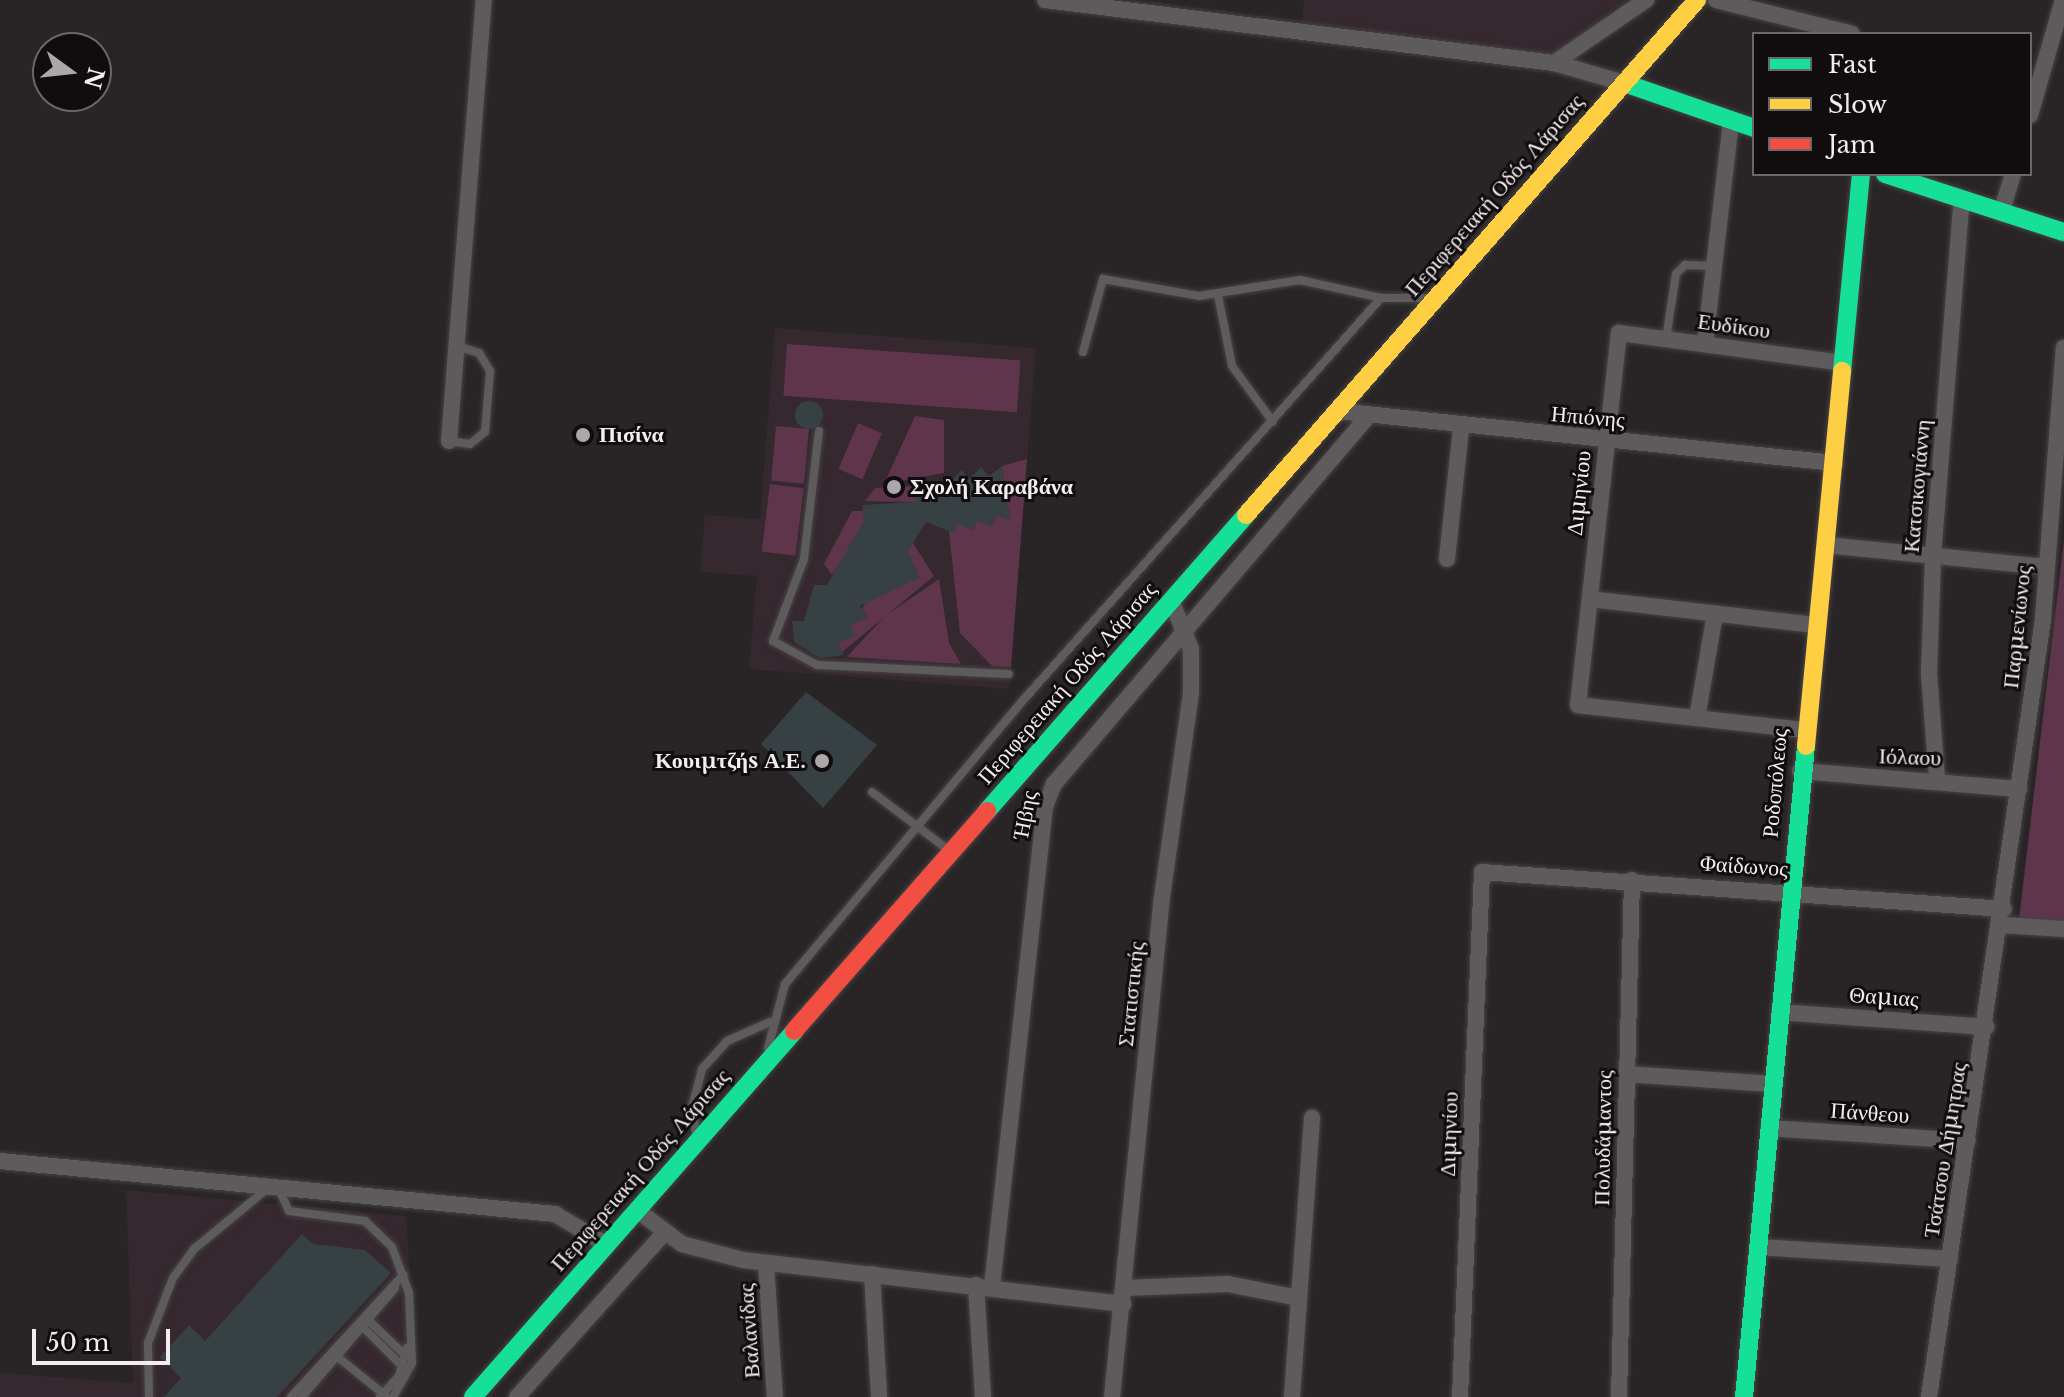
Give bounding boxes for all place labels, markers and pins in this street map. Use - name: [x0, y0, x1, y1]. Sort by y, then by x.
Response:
- place label: Πισίνα: [599, 422, 664, 448]
- marker: Πισίνα: [574, 426, 592, 444]
- place label: Σχολή Καραβάνα: [910, 474, 1073, 500]
- marker: Σχολή Καραβάνα: [885, 478, 903, 496]
- place label: Κουιμτζήs Α.Ε.: [655, 748, 806, 774]
- marker: Κουιμτζήs Α.Ε.: [813, 752, 831, 770]

